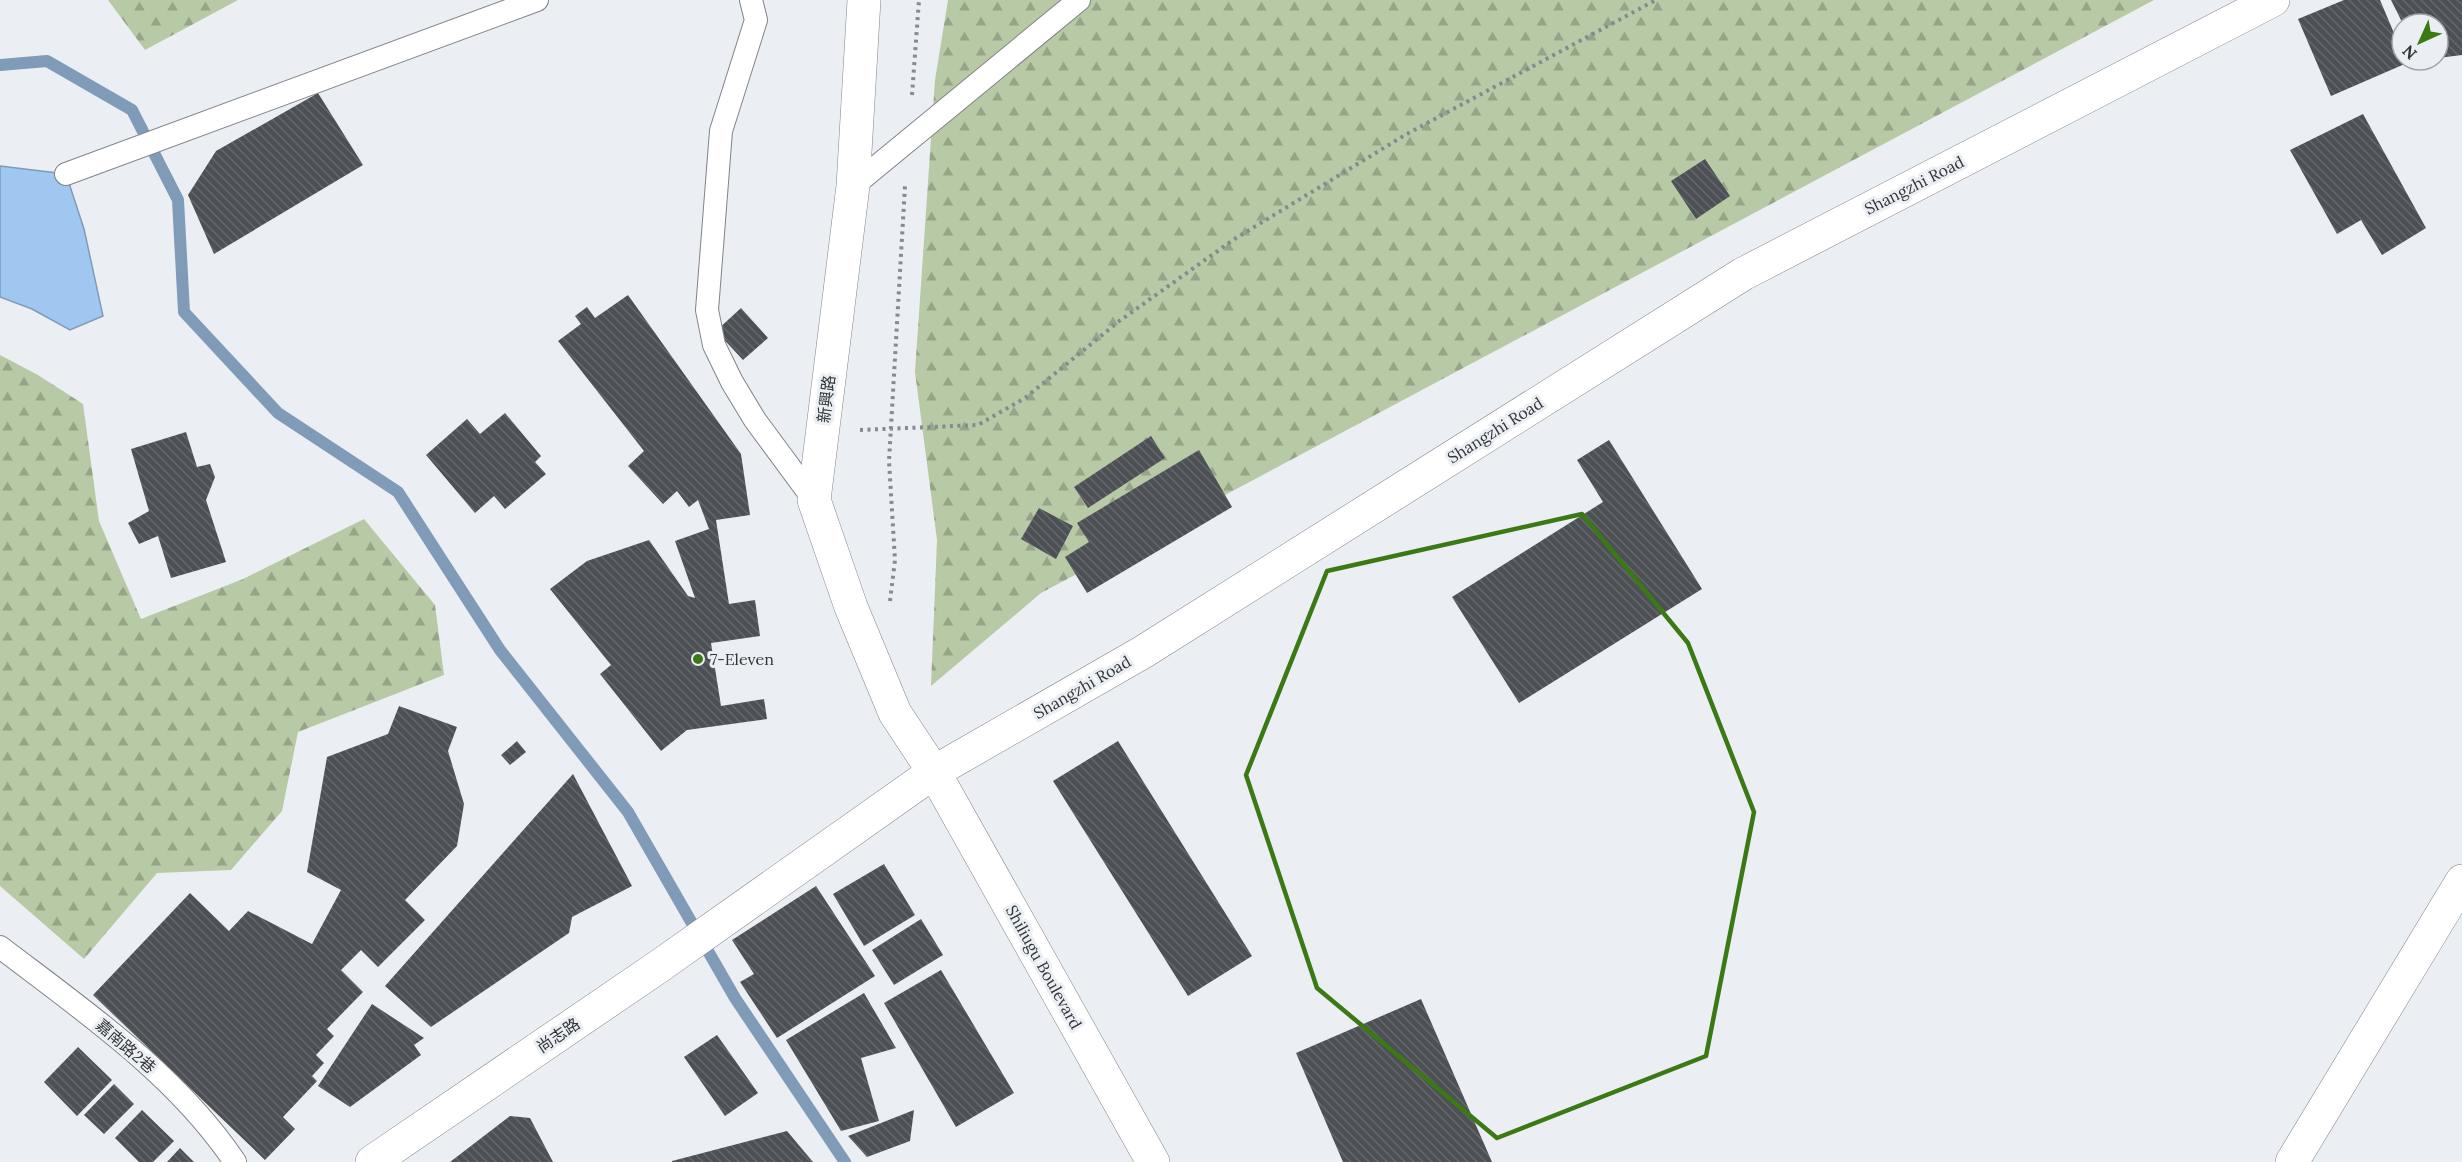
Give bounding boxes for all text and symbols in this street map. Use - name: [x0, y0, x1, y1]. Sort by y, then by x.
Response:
- north arrow: [2390, 12, 2450, 72]
- text: N: [2398, 41, 2421, 64]
- street label: Shangzhi Road: [1861, 151, 1968, 219]
- street label: 新興路: [813, 374, 839, 424]
- street label: Shangzhi Road: [1443, 392, 1547, 467]
- place label: 7-Eleven: [710, 649, 774, 669]
- street label: Shangzhi Road: [1030, 651, 1135, 723]
- marker: 7-Eleven: [691, 652, 705, 666]
- street label: Shiliugu Boulevard: [1002, 902, 1087, 1033]
- street label: 尚志路: [533, 1013, 583, 1057]
- street label: 嘉南路2巷: [92, 1015, 160, 1077]

